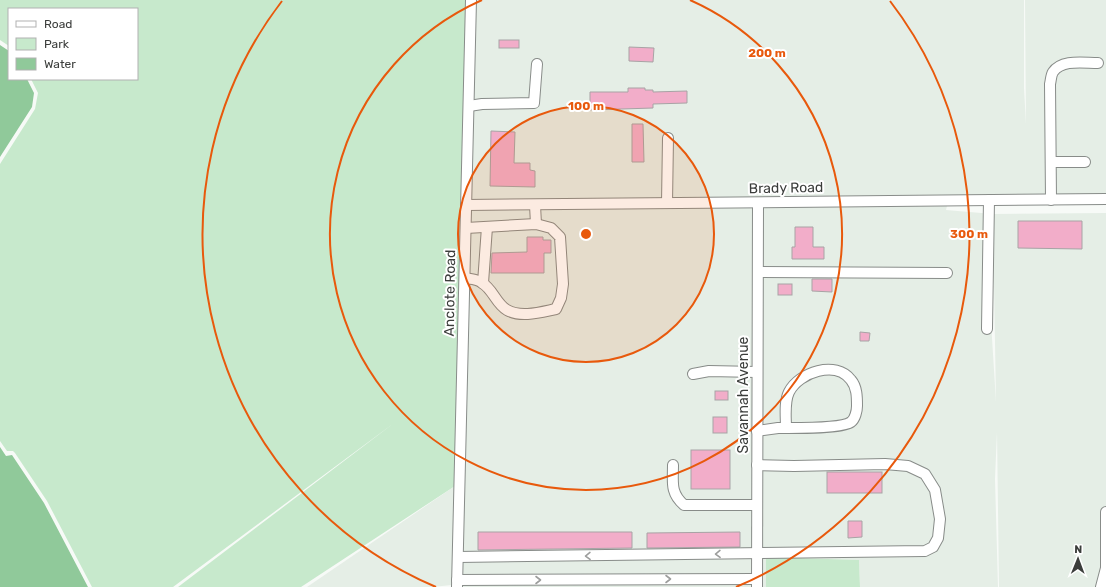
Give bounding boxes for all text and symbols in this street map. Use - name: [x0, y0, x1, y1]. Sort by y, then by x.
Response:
- legend: [8, 8, 138, 80]
- text: Road: [44, 17, 72, 31]
- text: Park: [44, 37, 70, 51]
- text: 200 m: [748, 46, 786, 60]
- text: Water: [44, 57, 76, 71]
- text: 100 m: [568, 99, 604, 113]
- street label: Brady Road: [749, 179, 823, 197]
- centre of rings: [579, 227, 593, 241]
- text: 300 m: [950, 227, 988, 241]
- street label: Anclote Road: [441, 249, 459, 337]
- street label: Savannah Avenue: [735, 336, 752, 453]
- north arrow: [1058, 539, 1098, 579]
- text: N: [1074, 543, 1082, 556]
- one-way arrow: [715, 550, 721, 559]
- one-way arrow: [585, 552, 591, 560]
- one-way arrow: [665, 575, 671, 583]
- one-way arrow: [535, 576, 541, 584]

